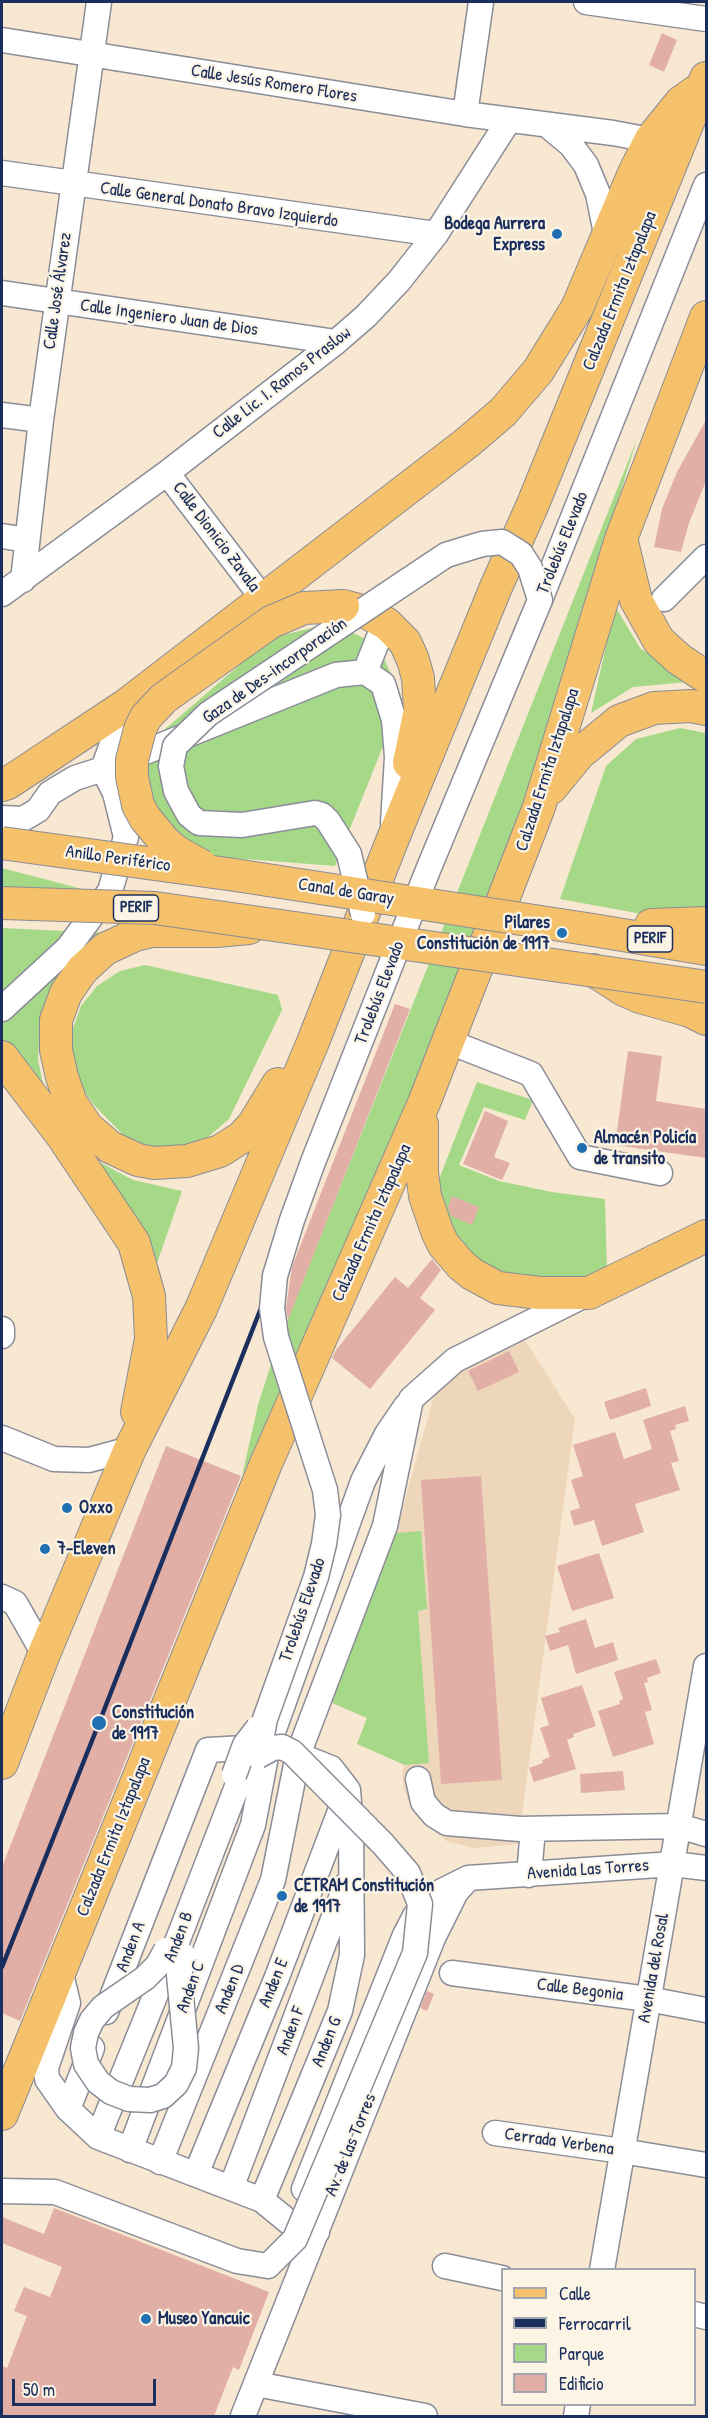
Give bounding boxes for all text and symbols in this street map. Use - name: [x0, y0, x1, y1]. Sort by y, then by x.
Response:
- street label: Calle Jesús Romero Flores: [189, 60, 359, 108]
- street label: Calle General Donato Bravo Izquierdo: [99, 178, 339, 232]
- street label: Calzada Ermita Iztapalapa: [578, 208, 662, 374]
- place label: Bodega Aurrera Express: [444, 213, 545, 256]
- marker: Bodega Aurrera Express: [550, 227, 564, 241]
- street label: Calle José Álvarez: [39, 231, 77, 351]
- street label: Calle Ingeniero Juan de Dios: [79, 295, 259, 341]
- street label: Calle Lic. I. Ramos Praslow: [209, 322, 355, 444]
- street label: Calle Dionicio Zavala: [167, 478, 265, 596]
- street label: Trolebús Elevado: [533, 489, 593, 597]
- street label: Gaza de Des-incorporación: [199, 613, 351, 729]
- street label: Calzada Ermita Iztapalapa: [511, 686, 585, 854]
- street label: Anillo Periférico: [64, 841, 172, 877]
- street label: Canal de Garay: [297, 874, 395, 910]
- road number: PERIF: [114, 895, 158, 921]
- place label: Pilares Constitución de 1917: [417, 912, 550, 954]
- marker: Pilares Constitución de 1917: [555, 926, 569, 940]
- road number: PERIF: [628, 926, 672, 952]
- street label: Trolebús Elevado: [350, 938, 410, 1048]
- place label: Almacén Policía de transito: [594, 1127, 696, 1170]
- street label: Calzada Ermita Iztapalapa: [328, 1141, 416, 1305]
- marker: Almacén Policía de transito: [575, 1141, 589, 1155]
- place label: Oxxo: [79, 1497, 112, 1519]
- marker: Oxxo: [60, 1501, 74, 1515]
- place label: 7-Eleven: [57, 1538, 116, 1560]
- marker: 7-Eleven: [38, 1542, 52, 1556]
- street label: Trolebús Elevado: [275, 1555, 331, 1665]
- place label: Constitución de 1917: [112, 1702, 194, 1744]
- marker: Constitución de 1917: [90, 1714, 108, 1732]
- street label: Calzada Ermita Iztapalapa: [72, 1754, 156, 1920]
- street label: Avenida Las Torres: [526, 1855, 650, 1885]
- place label: CETRAM Constitución de 1917: [294, 1875, 434, 1918]
- marker: CETRAM Constitución de 1917: [275, 1889, 289, 1903]
- street label: Anden B: [160, 1909, 198, 1965]
- street label: Avenida del Rosal: [634, 1912, 674, 2024]
- street label: Anden A: [112, 1919, 150, 1975]
- street label: Anden E: [254, 1955, 294, 2011]
- street label: Anden C: [172, 1958, 210, 2016]
- street label: Anden D: [210, 1961, 250, 2017]
- street label: Calle Begonia: [536, 1974, 624, 2006]
- street label: Anden F: [272, 2004, 310, 2058]
- street label: Anden G: [307, 2014, 347, 2070]
- street label: Av. de las Torres: [321, 2090, 381, 2200]
- street label: Cerrada Verbena: [503, 2124, 615, 2160]
- legend: [501, 2268, 696, 2406]
- text: Calle: [559, 2281, 591, 2306]
- place label: Museo Yancuic: [158, 2308, 250, 2330]
- text: Ferrocarril: [559, 2311, 631, 2336]
- marker: Museo Yancuic: [139, 2312, 153, 2326]
- text: Parque: [559, 2341, 604, 2366]
- scale bar: [15, 2367, 159, 2405]
- text: Edificio: [559, 2371, 603, 2396]
- text: 50 m: [23, 2377, 55, 2402]

